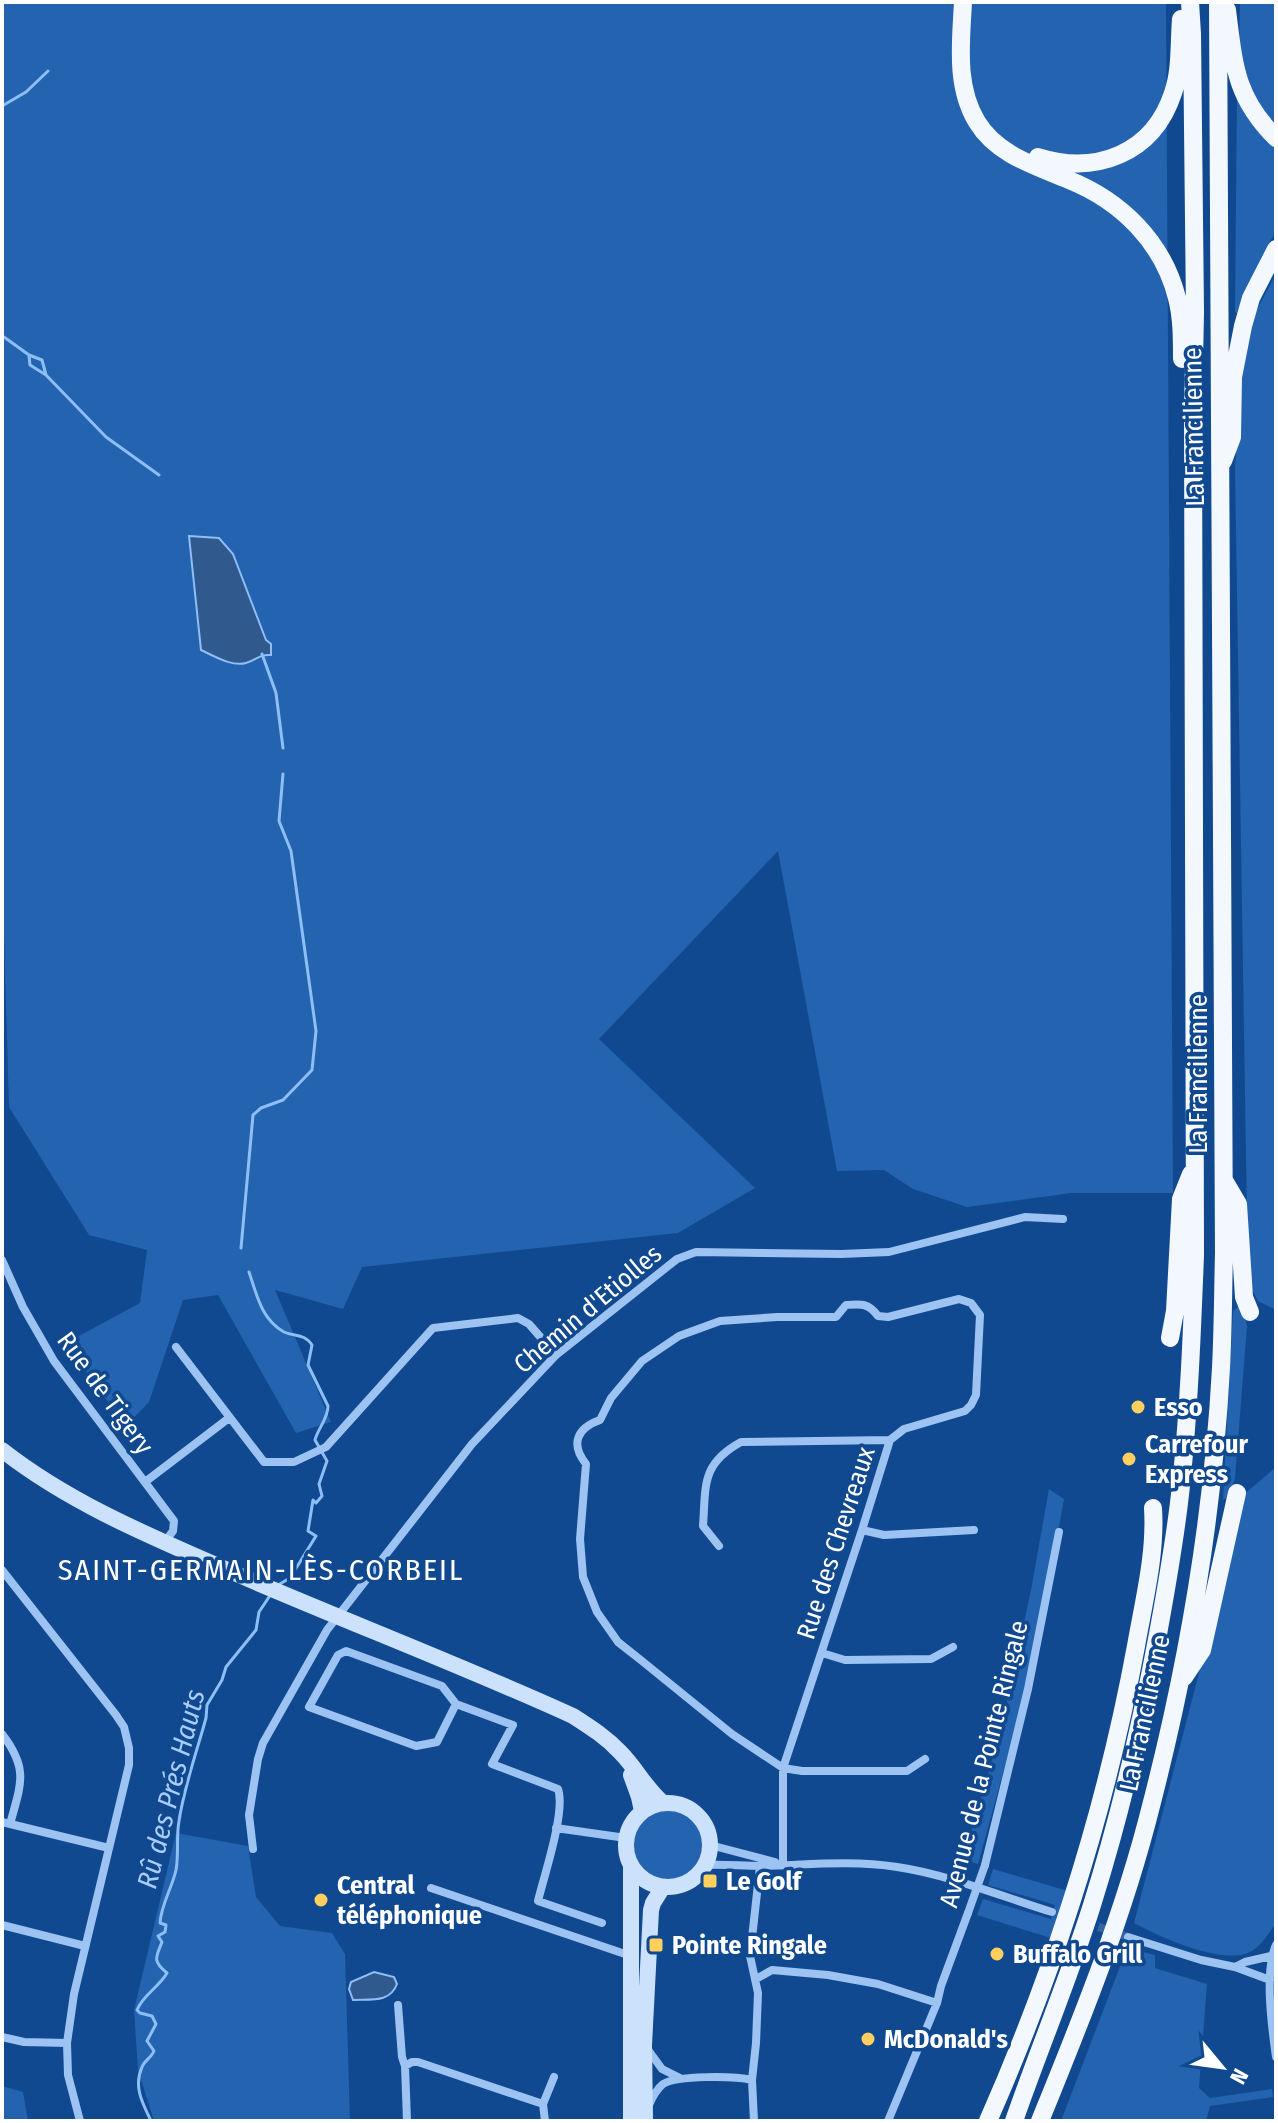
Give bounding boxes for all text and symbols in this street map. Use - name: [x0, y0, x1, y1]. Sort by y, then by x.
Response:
- street label: La Francilienne: [1177, 347, 1211, 507]
- street label: La Francilienne: [1183, 994, 1214, 1154]
- street label: Chemin d'Etiolles: [508, 1238, 668, 1380]
- street label: Rue de Tigery: [50, 1326, 160, 1460]
- place label: Esso: [1154, 1392, 1203, 1423]
- marker: Esso: [1129, 1398, 1147, 1416]
- place label: Carrefour Express: [1145, 1429, 1248, 1490]
- street label: Rue des Chevreaux: [790, 1442, 882, 1643]
- marker: Carrefour Express: [1120, 1450, 1138, 1468]
- district label: SAINT-GERMAIN-LÈS-CORBEIL: [58, 1552, 464, 1588]
- street label: Avenue de la Pointe Ringale: [933, 1617, 1035, 1911]
- street label: La Francilienne: [1113, 1632, 1177, 1794]
- water label: Rû des Prés Hauts: [130, 1686, 212, 1892]
- place label: Le Golf: [726, 1866, 803, 1897]
- place label: Central téléphonique: [337, 1870, 482, 1931]
- marker: Le Golf: [701, 1872, 719, 1890]
- marker: Central téléphonique: [312, 1891, 330, 1909]
- place label: Pointe Ringale: [672, 1930, 827, 1961]
- marker: Pointe Ringale: [647, 1936, 665, 1954]
- place label: Buffalo Grill: [1013, 1939, 1143, 1970]
- marker: Buffalo Grill: [988, 1945, 1006, 1963]
- place label: McDonald's: [884, 2024, 1008, 2055]
- north arrow: [1182, 2027, 1262, 2107]
- marker: McDonald's: [859, 2030, 877, 2048]
- text: N: [1224, 2064, 1254, 2089]

